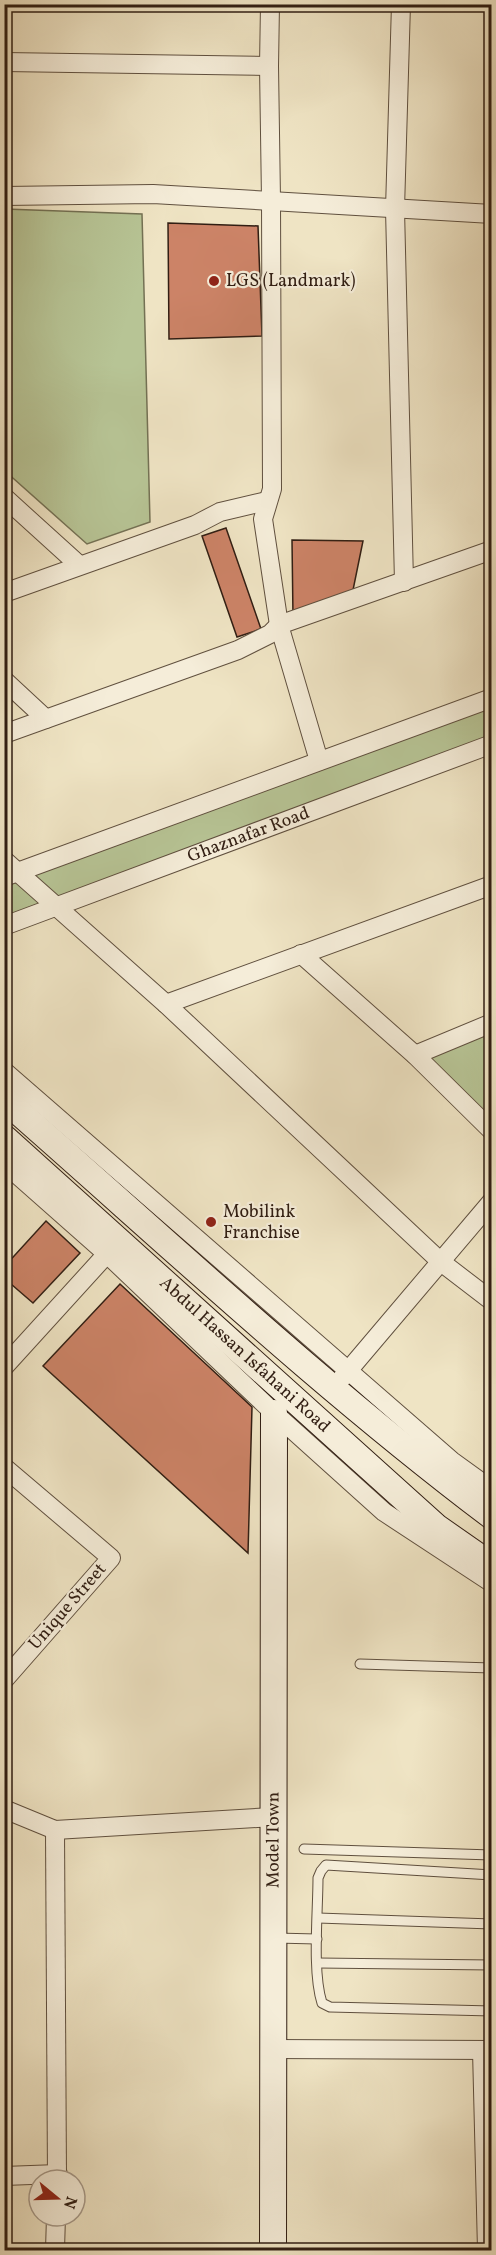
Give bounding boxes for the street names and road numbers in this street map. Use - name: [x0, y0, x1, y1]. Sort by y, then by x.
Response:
- street label: Ghaznafar Road: [184, 801, 313, 869]
- street label: Abdul Hassan Isfahani Road: [154, 1271, 336, 1439]
- street label: Unique Street: [23, 1558, 113, 1656]
- street label: Model Town: [261, 1791, 286, 1888]

